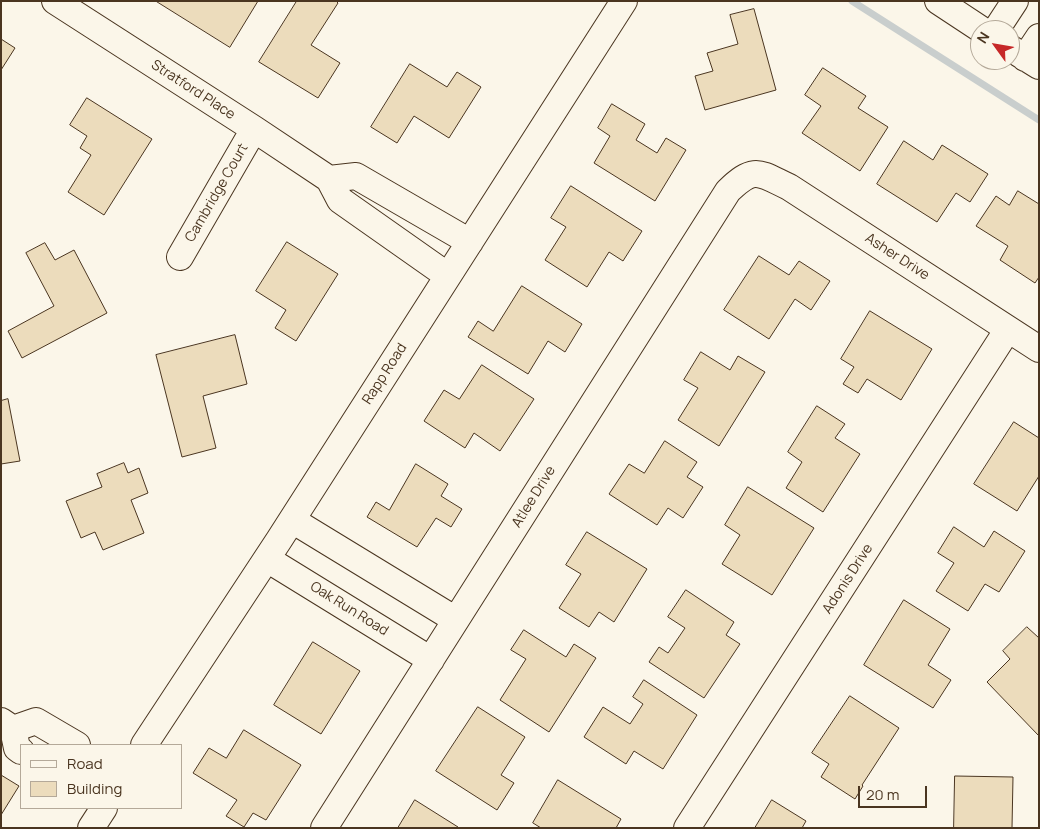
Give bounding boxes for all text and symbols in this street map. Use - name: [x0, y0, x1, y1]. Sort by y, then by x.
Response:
- north arrow: [970, 20, 1020, 70]
- text: N: [972, 28, 993, 47]
- street label: Stratford Place: [148, 57, 238, 123]
- street label: Cambridge Court: [182, 141, 252, 245]
- street label: Asher Drive: [862, 230, 932, 284]
- street label: Rapp Road: [359, 340, 411, 408]
- street label: Atlee Drive: [508, 463, 560, 531]
- street label: Adonis Drive: [819, 541, 877, 617]
- street label: Oak Run Road: [307, 578, 391, 640]
- legend: [20, 744, 182, 809]
- text: Road: [67, 753, 103, 774]
- scale bar: [860, 776, 929, 808]
- text: Building: [67, 778, 122, 799]
- text: 20 m: [866, 784, 899, 805]

